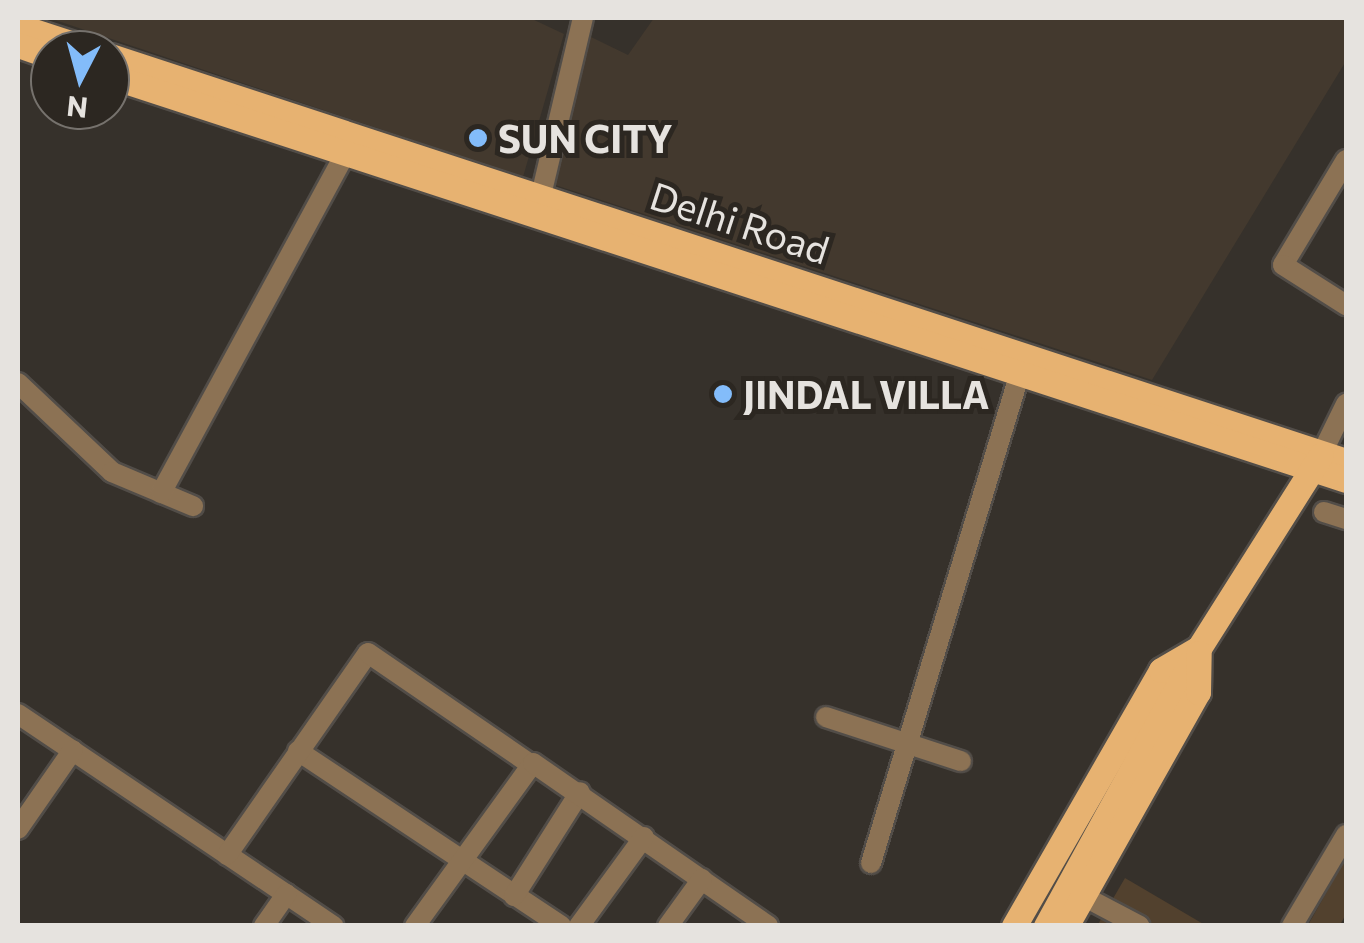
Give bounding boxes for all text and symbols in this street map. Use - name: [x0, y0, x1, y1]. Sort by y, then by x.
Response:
- north arrow: [30, 30, 130, 130]
- text: N: [65, 90, 89, 126]
- place label: SUN CITY: [498, 115, 673, 161]
- marker: SUN CITY: [467, 127, 489, 149]
- street label: Delhi Road: [645, 172, 835, 272]
- place label: JINDAL VILLA: [743, 371, 989, 417]
- marker: JINDAL VILLA: [712, 383, 734, 405]

